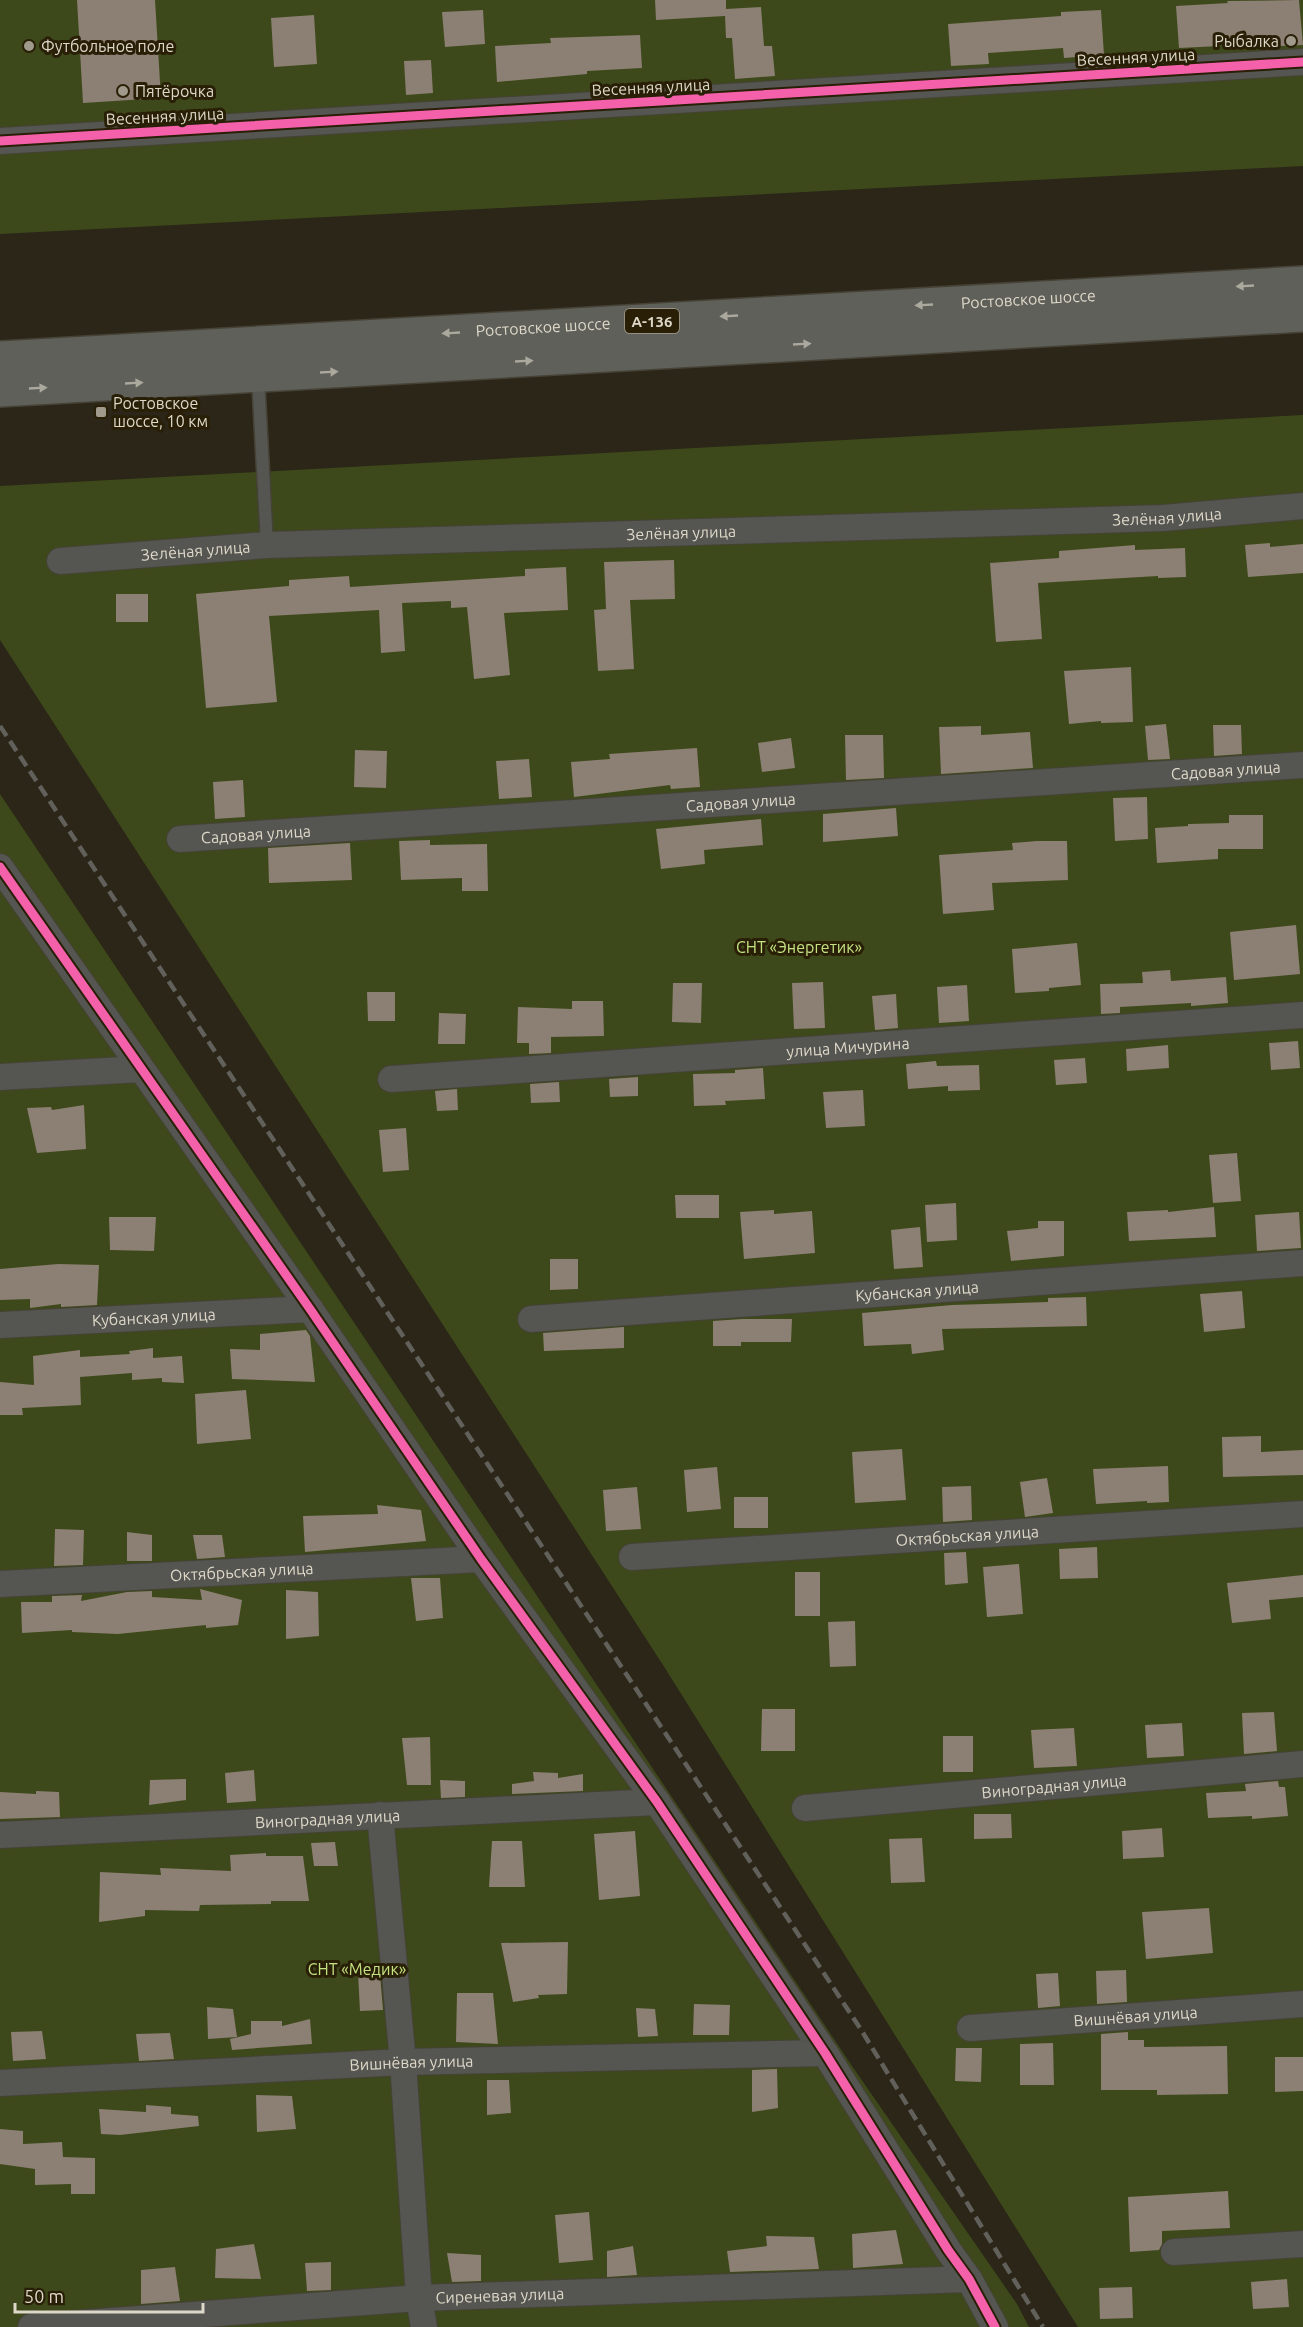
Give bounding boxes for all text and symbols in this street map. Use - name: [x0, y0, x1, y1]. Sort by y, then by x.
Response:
- place label: Рыбалка: [1214, 32, 1279, 50]
- marker: Рыбалка: [1284, 34, 1298, 48]
- place label: Футбольное поле: [41, 37, 174, 55]
- marker: Футбольное поле: [22, 39, 36, 53]
- street label: Весенняя улица: [1076, 45, 1196, 69]
- street label: Весенняя улица: [591, 75, 711, 99]
- place label: Пятёрочка: [135, 82, 214, 100]
- marker: Пятёрочка: [116, 84, 130, 98]
- street label: Весенняя улица: [105, 104, 225, 128]
- one-way arrow: [1235, 281, 1254, 291]
- street label: Ростовское шоссе: [960, 286, 1096, 312]
- one-way arrow: [915, 300, 934, 309]
- road number: А-136: [625, 309, 679, 333]
- one-way arrow: [720, 312, 739, 321]
- street label: Ростовское шоссе: [475, 314, 611, 340]
- one-way arrow: [441, 328, 460, 337]
- one-way arrow: [793, 340, 812, 349]
- one-way arrow: [514, 356, 533, 366]
- one-way arrow: [320, 368, 339, 377]
- one-way arrow: [125, 378, 144, 387]
- one-way arrow: [29, 383, 48, 392]
- place label: Ростовское шоссе, 10 км: [113, 394, 208, 430]
- marker: Ростовское шоссе, 10 км: [94, 405, 108, 419]
- street label: Зелёная улица: [1112, 504, 1222, 529]
- street label: Зелёная улица: [626, 522, 736, 543]
- street label: Зелёная улица: [140, 537, 251, 564]
- street label: Садовая улица: [1170, 757, 1281, 783]
- street label: Садовая улица: [685, 789, 796, 815]
- street label: Садовая улица: [200, 821, 311, 847]
- park label: СНТ «Энергетик»: [736, 938, 862, 956]
- street label: улица Мичурина: [786, 1034, 910, 1060]
- street label: Кубанская улица: [855, 1278, 979, 1304]
- street label: Кубанская улица: [91, 1305, 216, 1329]
- street label: Октябрьская улица: [895, 1522, 1039, 1549]
- street label: Октябрьская улица: [170, 1559, 314, 1584]
- street label: Виноградная улица: [981, 1771, 1127, 1801]
- street label: Виноградная улица: [254, 1806, 401, 1831]
- park label: СНТ «Медик»: [308, 1960, 406, 1978]
- street label: Вишнёвая улица: [1073, 2003, 1198, 2030]
- street label: Вишнёвая улица: [349, 2051, 474, 2074]
- scale bar: [15, 2276, 202, 2314]
- street label: Сиреневая улица: [435, 2284, 565, 2306]
- text: 50 m: [24, 2286, 64, 2306]

